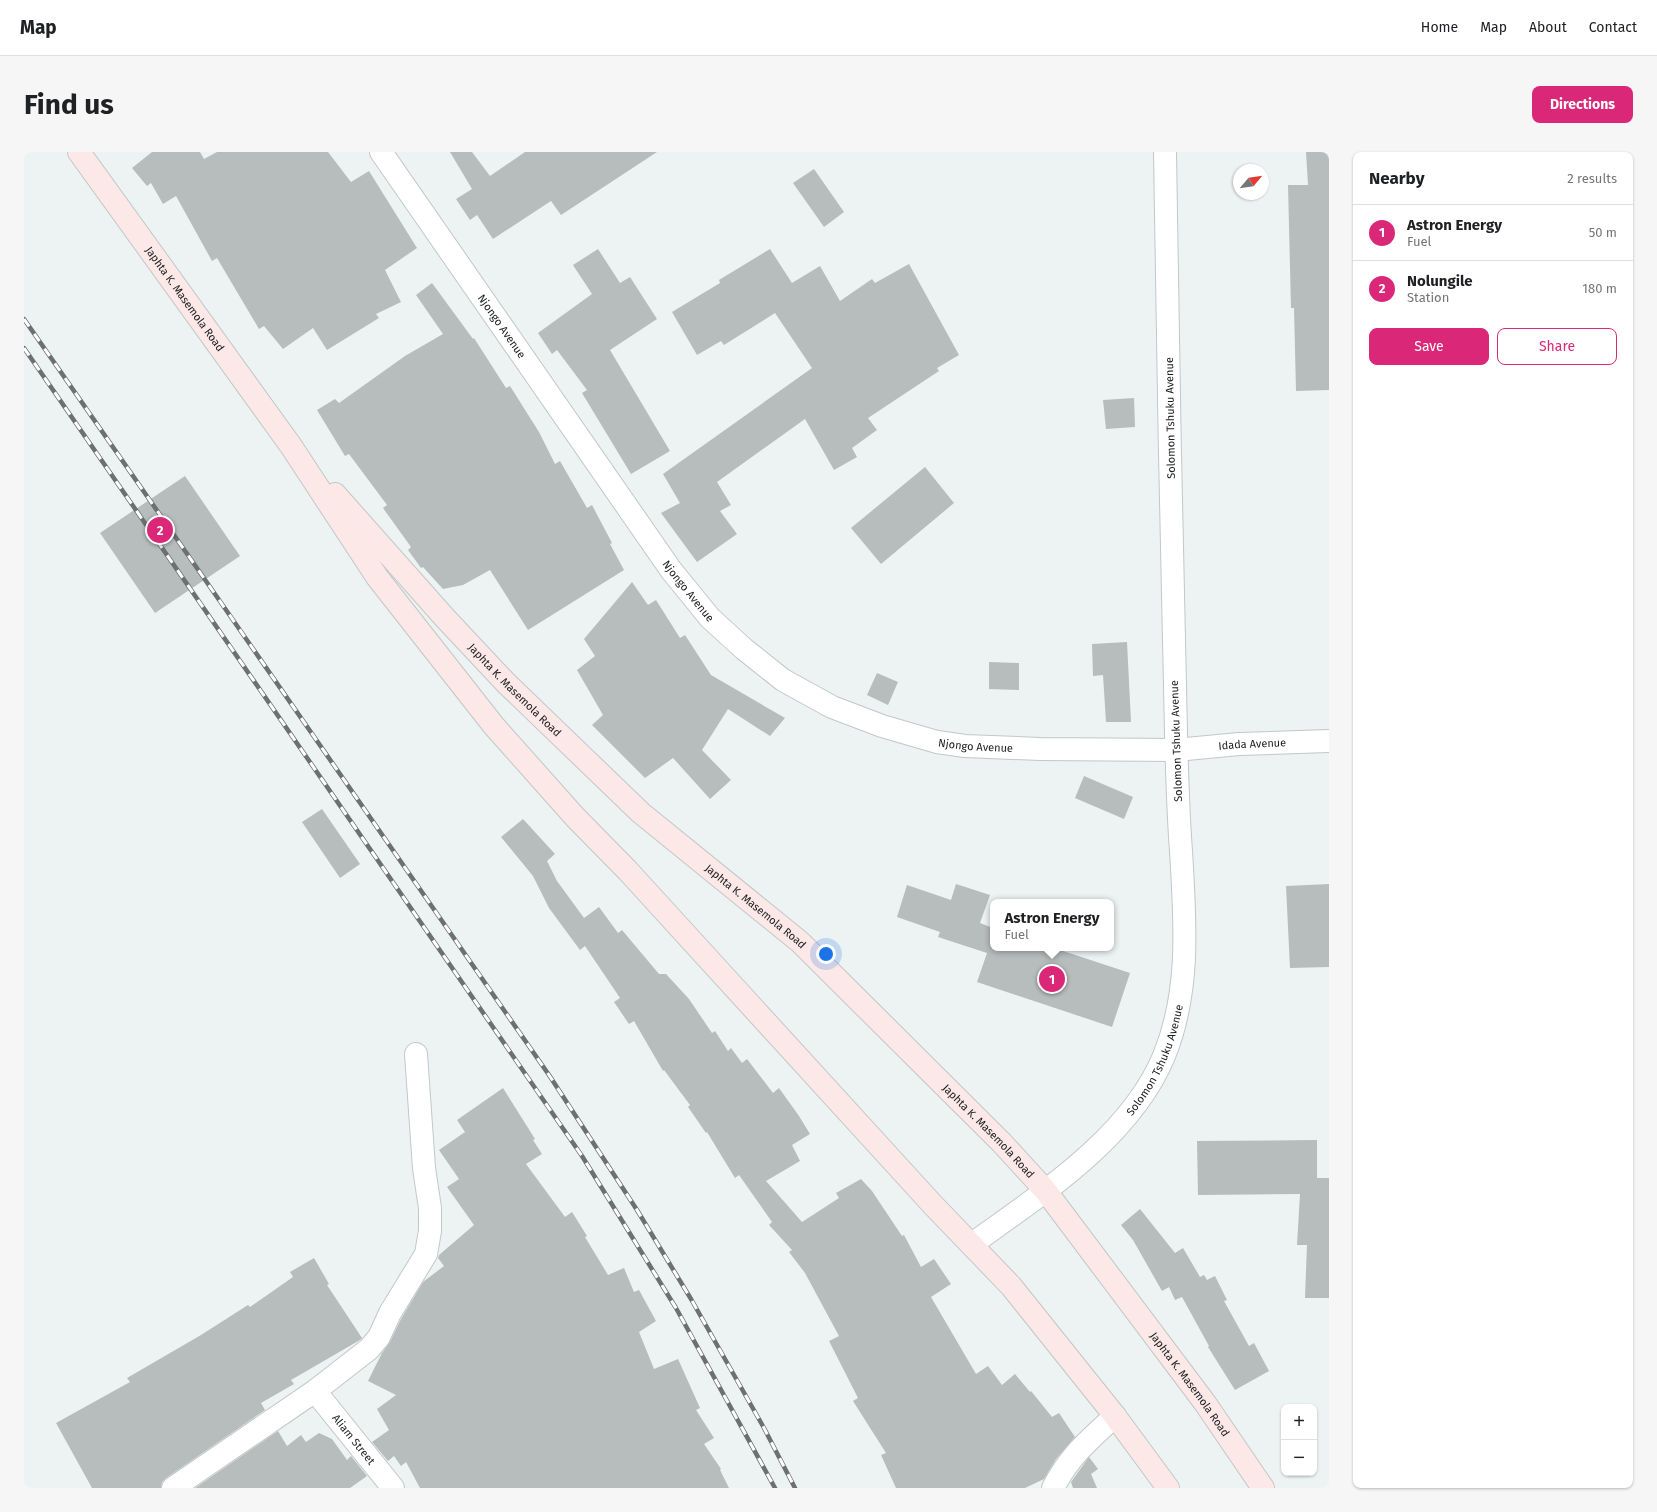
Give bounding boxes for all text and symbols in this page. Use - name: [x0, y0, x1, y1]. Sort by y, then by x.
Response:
- text: Map: [20, 16, 57, 39]
- text: Home: [1421, 19, 1458, 36]
- text: Map: [1480, 19, 1507, 36]
- text: About: [1529, 19, 1567, 36]
- text: Contact: [1589, 19, 1637, 36]
- button: Directions: [1532, 86, 1633, 123]
- text: Find us: [24, 88, 114, 121]
- north arrow: [1233, 164, 1269, 200]
- text: Nearby: [1369, 168, 1424, 189]
- text: 2 results: [1567, 171, 1617, 186]
- text: Astron Energy: [1407, 216, 1502, 234]
- text: 1: [1379, 225, 1385, 240]
- text: 50 m: [1589, 225, 1617, 240]
- text: Fuel: [1407, 234, 1431, 249]
- street label: Japhta K. Masemola Road: [142, 244, 227, 354]
- text: Nolungile: [1407, 272, 1473, 290]
- text: 2: [1379, 281, 1385, 296]
- text: 180 m: [1582, 281, 1617, 296]
- text: Station: [1407, 290, 1449, 305]
- street label: Njongo Avenue: [475, 292, 528, 361]
- button: Save: [1369, 328, 1489, 365]
- button: Share: [1497, 328, 1617, 365]
- street label: Solomon Tshuku Avenue: [1163, 357, 1178, 479]
- pin: 2: [147, 515, 173, 545]
- street label: Njongo Avenue: [659, 558, 716, 625]
- street label: Japhta K. Masemola Road: [465, 641, 564, 739]
- street label: Solomon Tshuku Avenue: [1168, 680, 1185, 802]
- street label: Njongo Avenue: [937, 736, 1013, 755]
- street label: Idada Avenue: [1218, 736, 1286, 753]
- street label: Japhta K. Masemola Road: [702, 862, 808, 951]
- popup: [990, 899, 1114, 951]
- text: Astron Energy: [1005, 909, 1099, 927]
- text: Fuel: [1005, 927, 1029, 942]
- your location: [816, 944, 836, 964]
- pin: 1: [1039, 964, 1065, 994]
- street label: Solomon Tshuku Avenue: [1124, 1003, 1186, 1118]
- street label: Japhta K. Masemola Road: [940, 1082, 1037, 1181]
- street label: Japhta K. Masemola Road: [1147, 1330, 1232, 1439]
- map controls: [1281, 1404, 1317, 1476]
- button: +: [1281, 1404, 1317, 1440]
- street label: Aliam Street: [329, 1412, 378, 1467]
- button: −: [1281, 1440, 1317, 1476]

